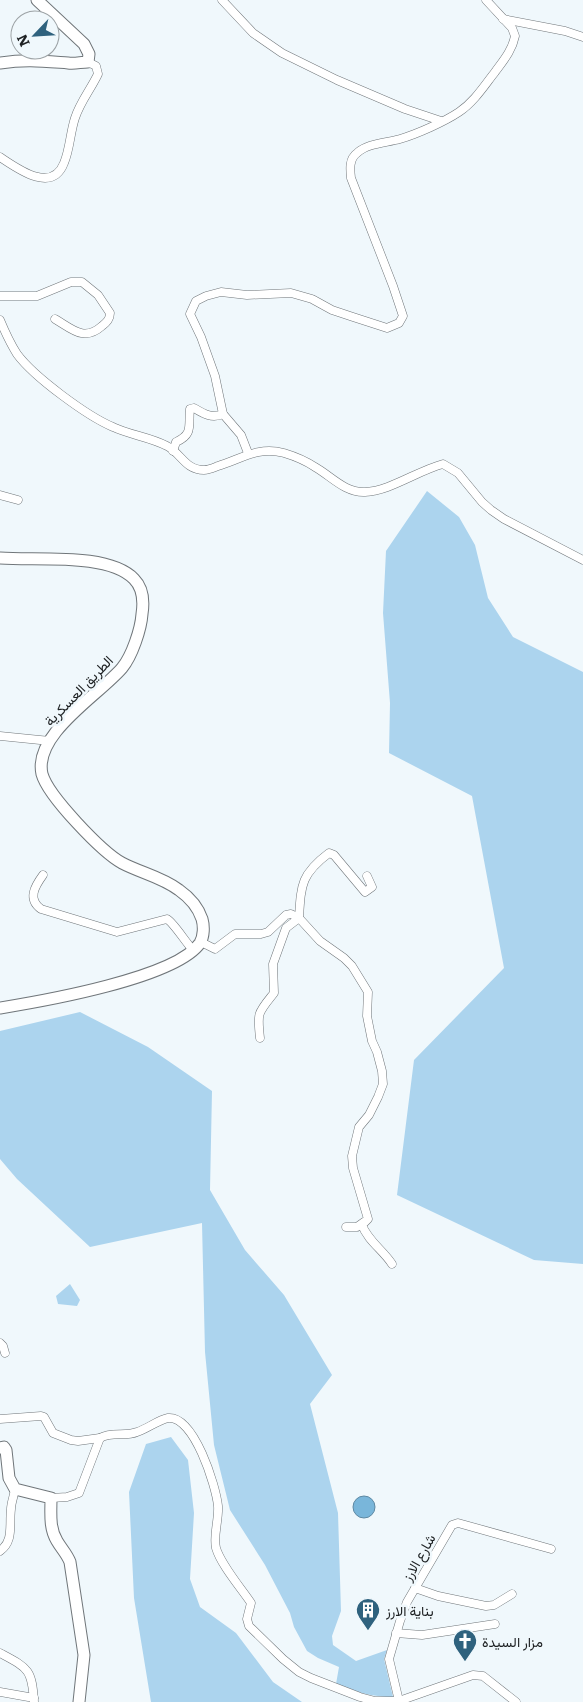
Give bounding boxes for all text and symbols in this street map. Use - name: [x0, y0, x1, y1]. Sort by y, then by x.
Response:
- north arrow: [10, 10, 60, 60]
- text: N: [11, 31, 34, 50]
- street label: الطريق العسكرية: [39, 650, 117, 730]
- street label: شارع الارز: [396, 1530, 441, 1586]
- building icon: بناية الارز: [355, 1597, 381, 1631]
- place label: بناية الارز: [385, 1600, 434, 1620]
- church icon: مزار السيدة: [452, 1628, 478, 1662]
- place label: مزار السيدة: [482, 1631, 543, 1651]

